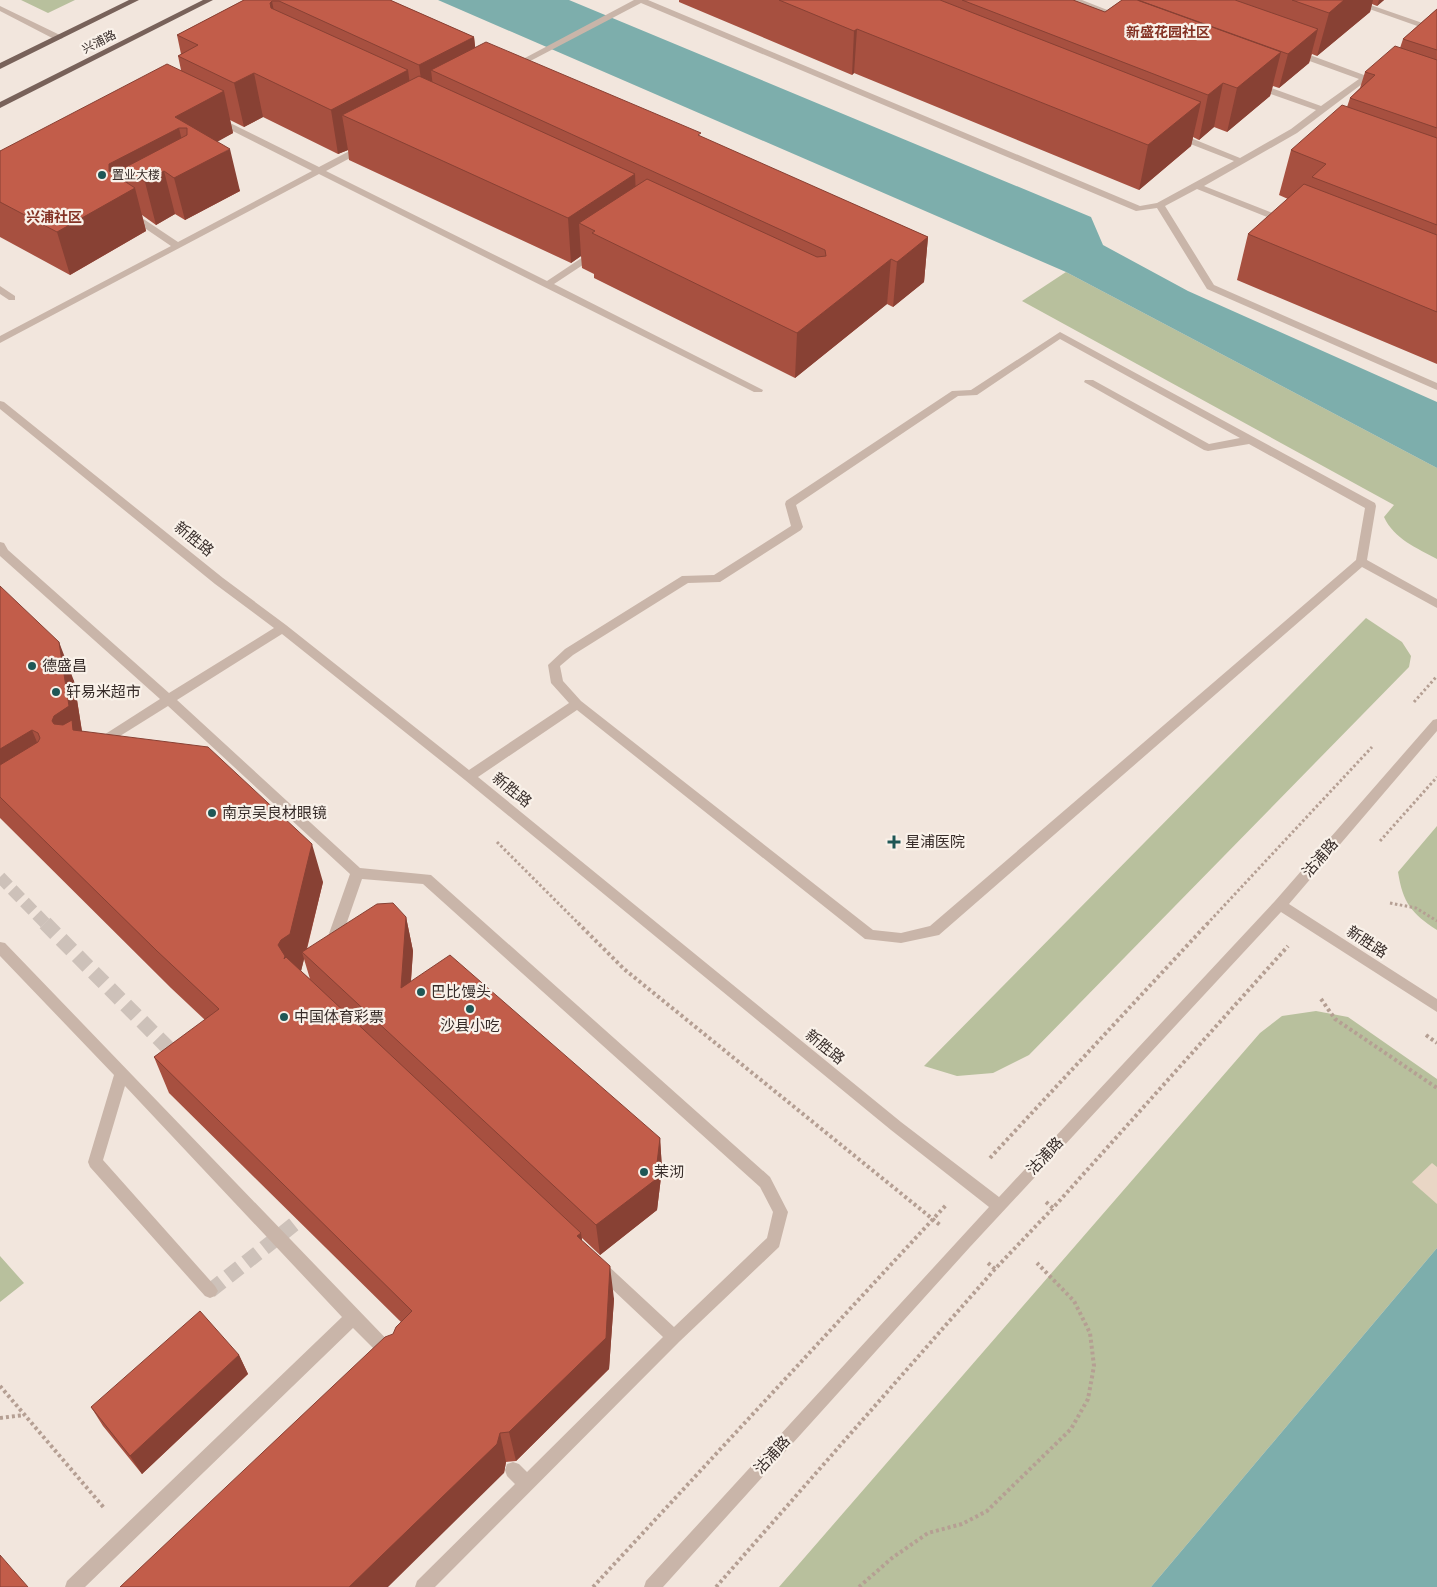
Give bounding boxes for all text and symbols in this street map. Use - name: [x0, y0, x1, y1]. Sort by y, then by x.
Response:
- district label: 新盛花园社区: [1126, 23, 1210, 40]
- street label: 兴浦路: [79, 27, 118, 56]
- place label: 置业大楼: [112, 167, 160, 182]
- marker: 置业大楼: [96, 169, 108, 181]
- district label: 兴浦社区: [26, 208, 82, 225]
- street label: 新胜路: [171, 517, 218, 560]
- place label: 德盛昌: [42, 656, 87, 675]
- marker: 德盛昌: [26, 660, 38, 672]
- place label: 轩易米超市: [66, 682, 141, 701]
- marker: 轩易米超市: [50, 686, 62, 698]
- street label: 新胜路: [489, 768, 536, 811]
- place label: 南京吴良材眼镜: [222, 803, 327, 822]
- marker: 南京吴良材眼镜: [206, 807, 218, 819]
- place label: 星浦医院: [905, 832, 965, 851]
- street label: 沽浦路: [1298, 834, 1342, 881]
- marker: 星浦医院: [887, 835, 901, 849]
- street label: 新胜路: [1343, 921, 1391, 962]
- place label: 巴比馒头: [431, 982, 491, 1001]
- marker: 巴比馒头: [415, 986, 427, 998]
- marker: 沙县小吃: [464, 1003, 476, 1015]
- place label: 中国体育彩票: [294, 1007, 384, 1026]
- marker: 中国体育彩票: [278, 1011, 290, 1023]
- place label: 沙县小吃: [440, 1016, 500, 1035]
- street label: 新胜路: [802, 1025, 849, 1068]
- street label: 沽浦路: [1022, 1133, 1067, 1179]
- place label: 茉沏: [654, 1162, 684, 1181]
- marker: 茉沏: [638, 1166, 650, 1178]
- street label: 沽浦路: [750, 1432, 794, 1478]

